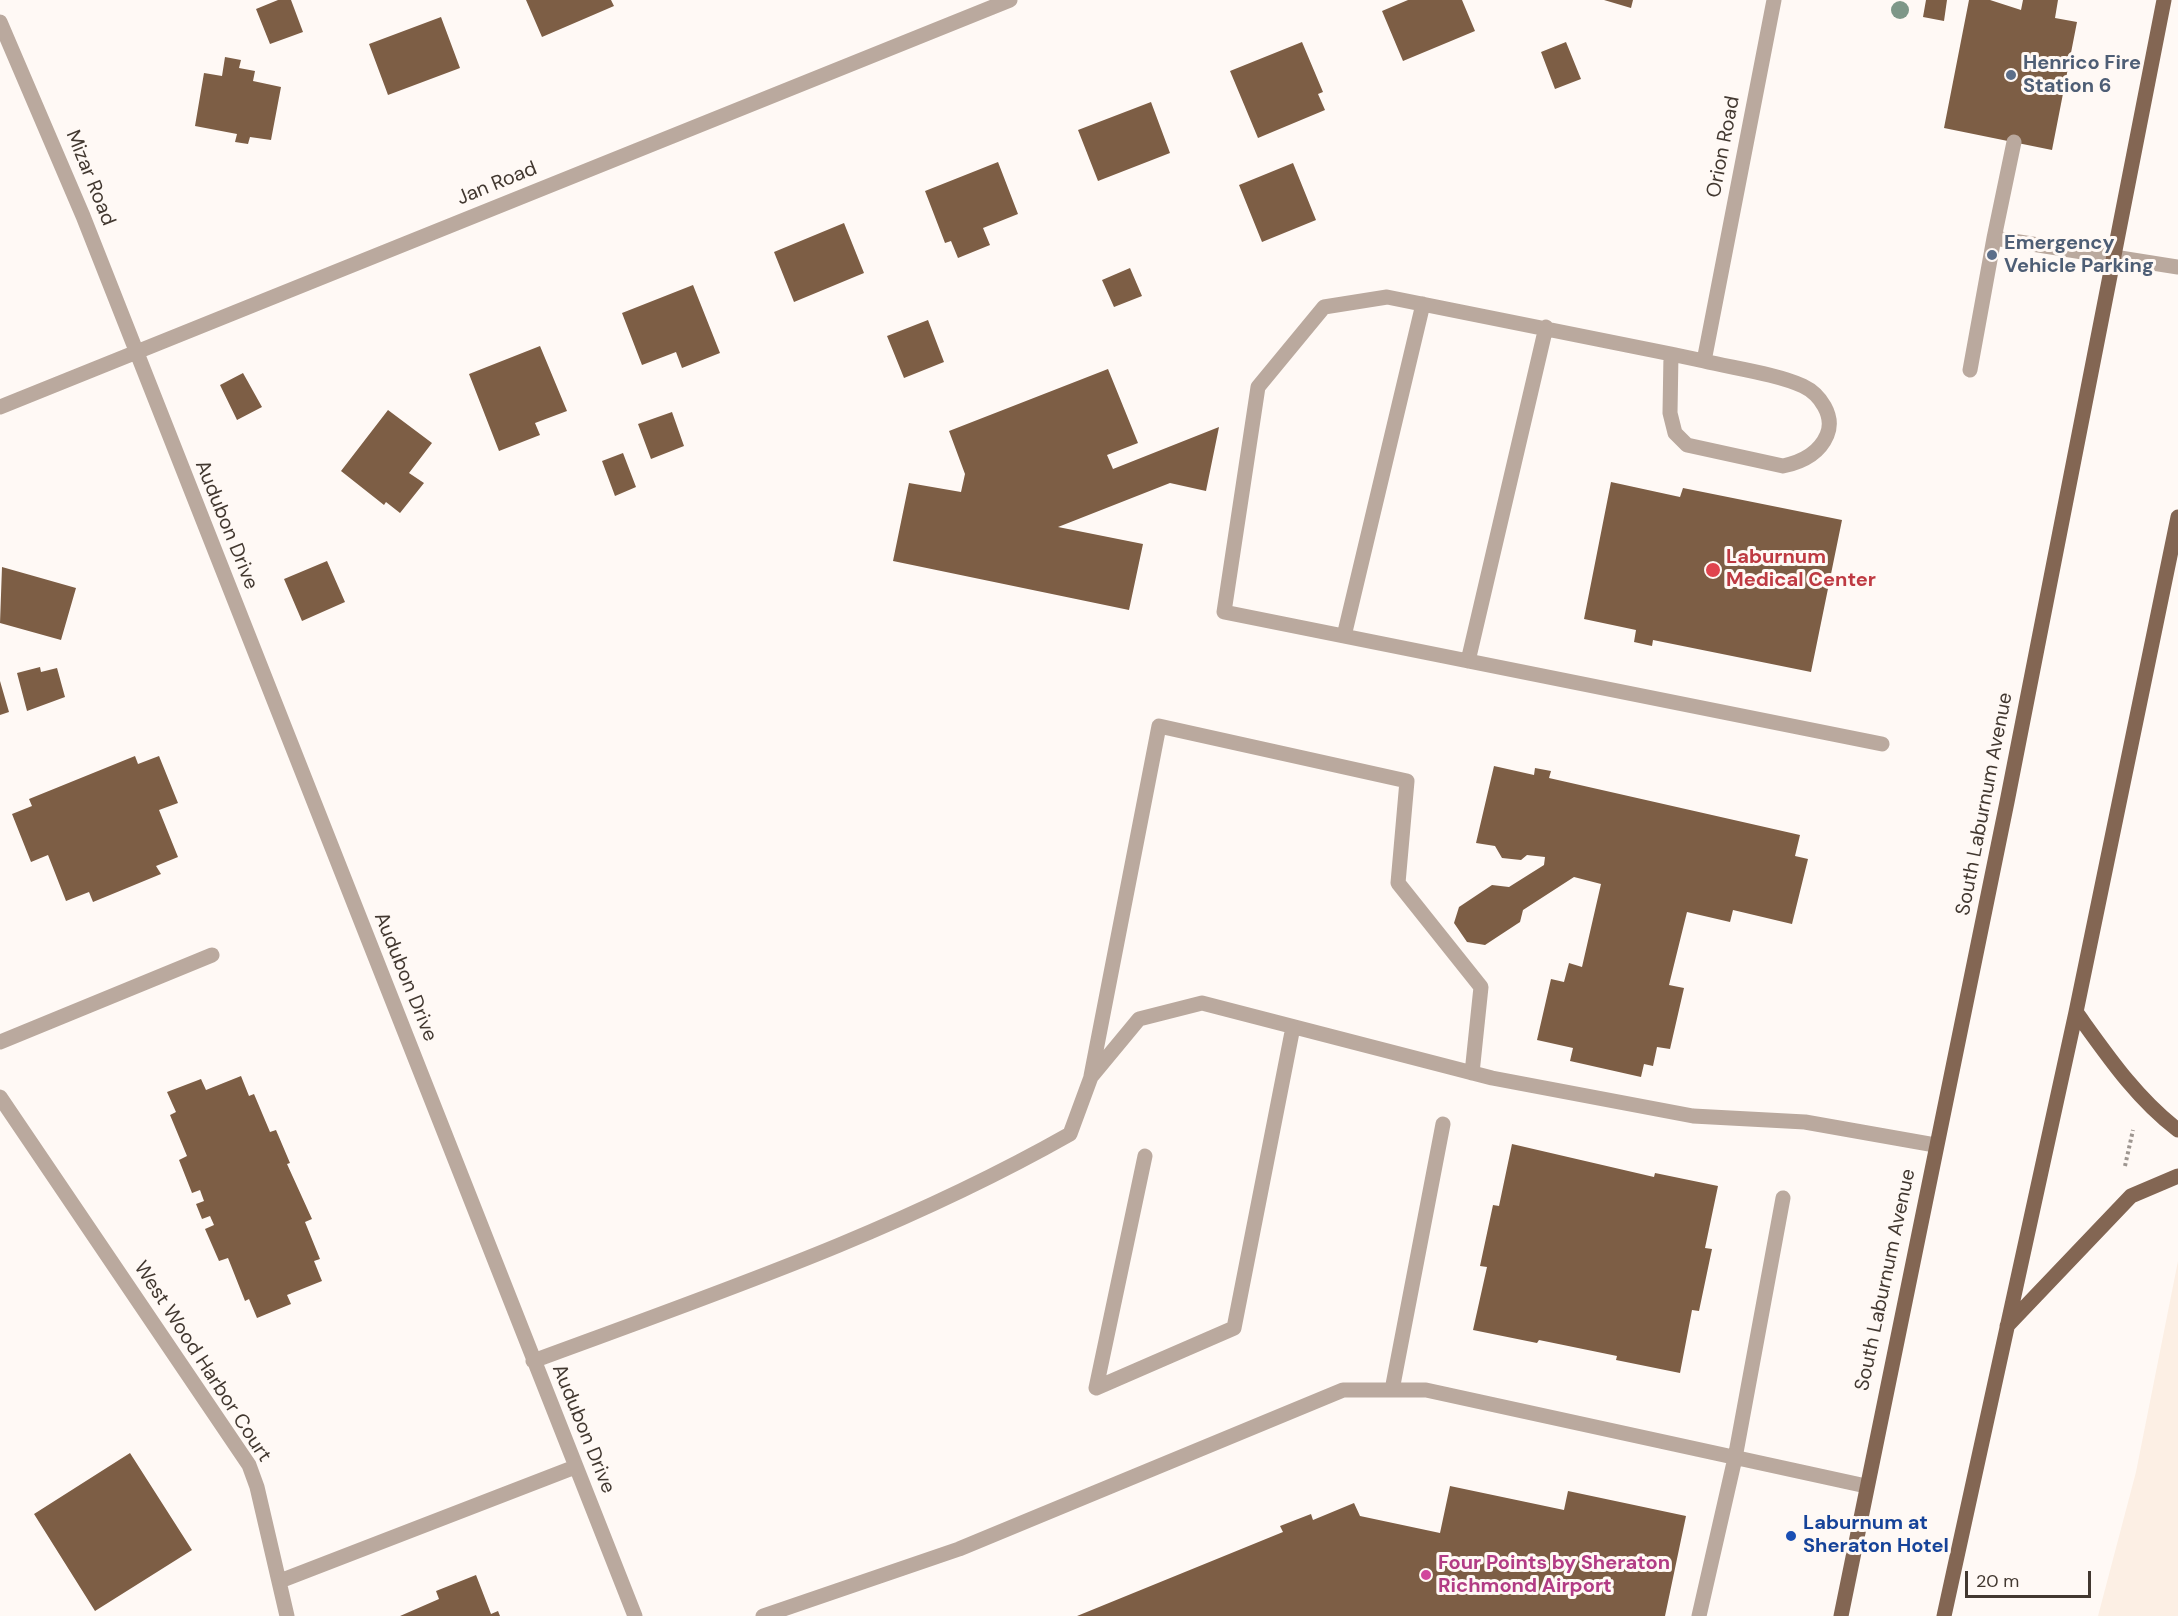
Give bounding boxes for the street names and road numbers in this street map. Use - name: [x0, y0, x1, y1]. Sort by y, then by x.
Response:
- street label: Orion Road: [1702, 94, 1746, 200]
- street label: Mizar Road: [60, 127, 120, 229]
- street label: Jan Road: [453, 157, 541, 211]
- street label: Audubon Drive: [189, 457, 263, 593]
- street label: South Laburnum Avenue: [1952, 691, 2018, 917]
- street label: Audubon Drive: [368, 909, 442, 1045]
- street label: South Laburnum Avenue: [1851, 1167, 1921, 1393]
- street label: West Wood Harbor Court: [128, 1257, 276, 1467]
- street label: Audubon Drive: [546, 1361, 620, 1497]

